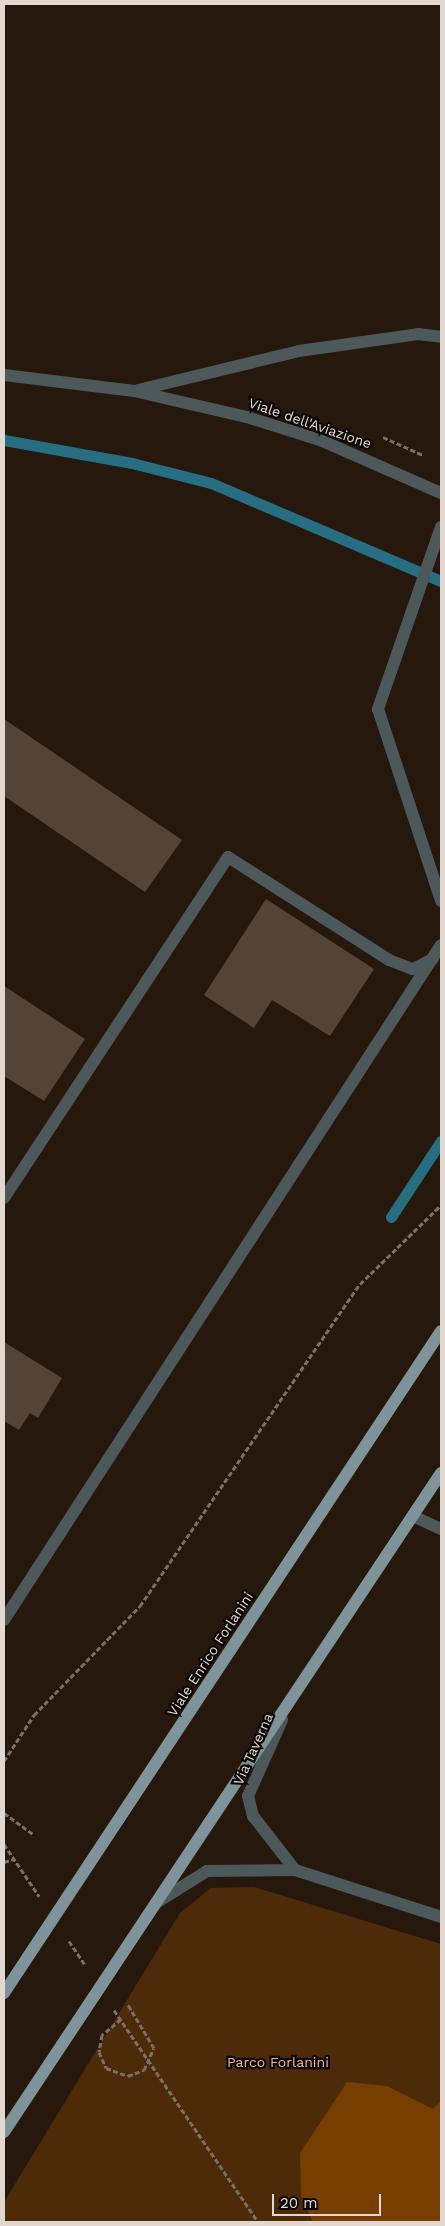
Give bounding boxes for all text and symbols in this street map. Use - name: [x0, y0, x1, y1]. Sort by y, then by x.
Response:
- street label: Viale dell'Aviazione: [246, 394, 374, 452]
- street label: Viale Enrico Forlanini: [164, 1589, 256, 1719]
- street label: Via Taverna: [229, 1710, 277, 1788]
- park label: Parco Forlanini: [227, 2054, 329, 2070]
- scale bar: [275, 2184, 384, 2216]
- text: 20 m: [280, 2194, 318, 2212]

